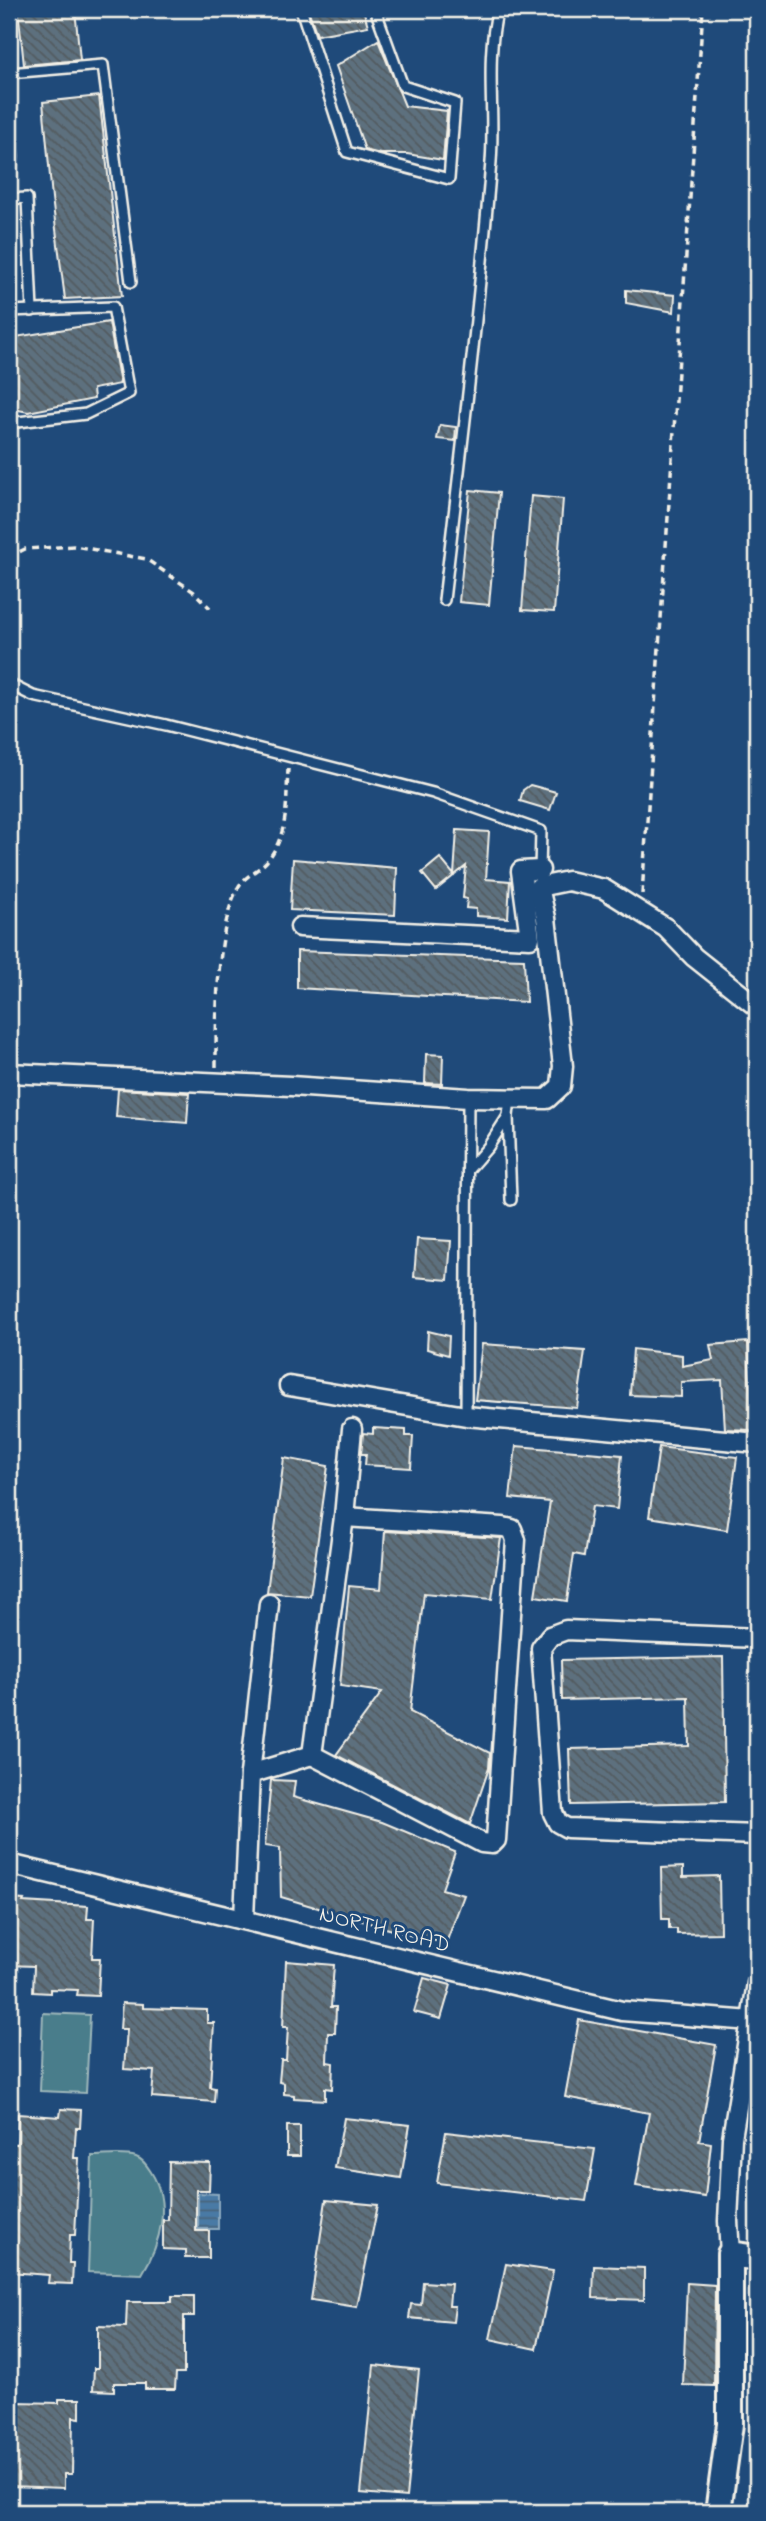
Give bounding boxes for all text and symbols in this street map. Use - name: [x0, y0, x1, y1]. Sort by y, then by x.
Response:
- street label: NORTH ROAD: [316, 1898, 453, 1963]

